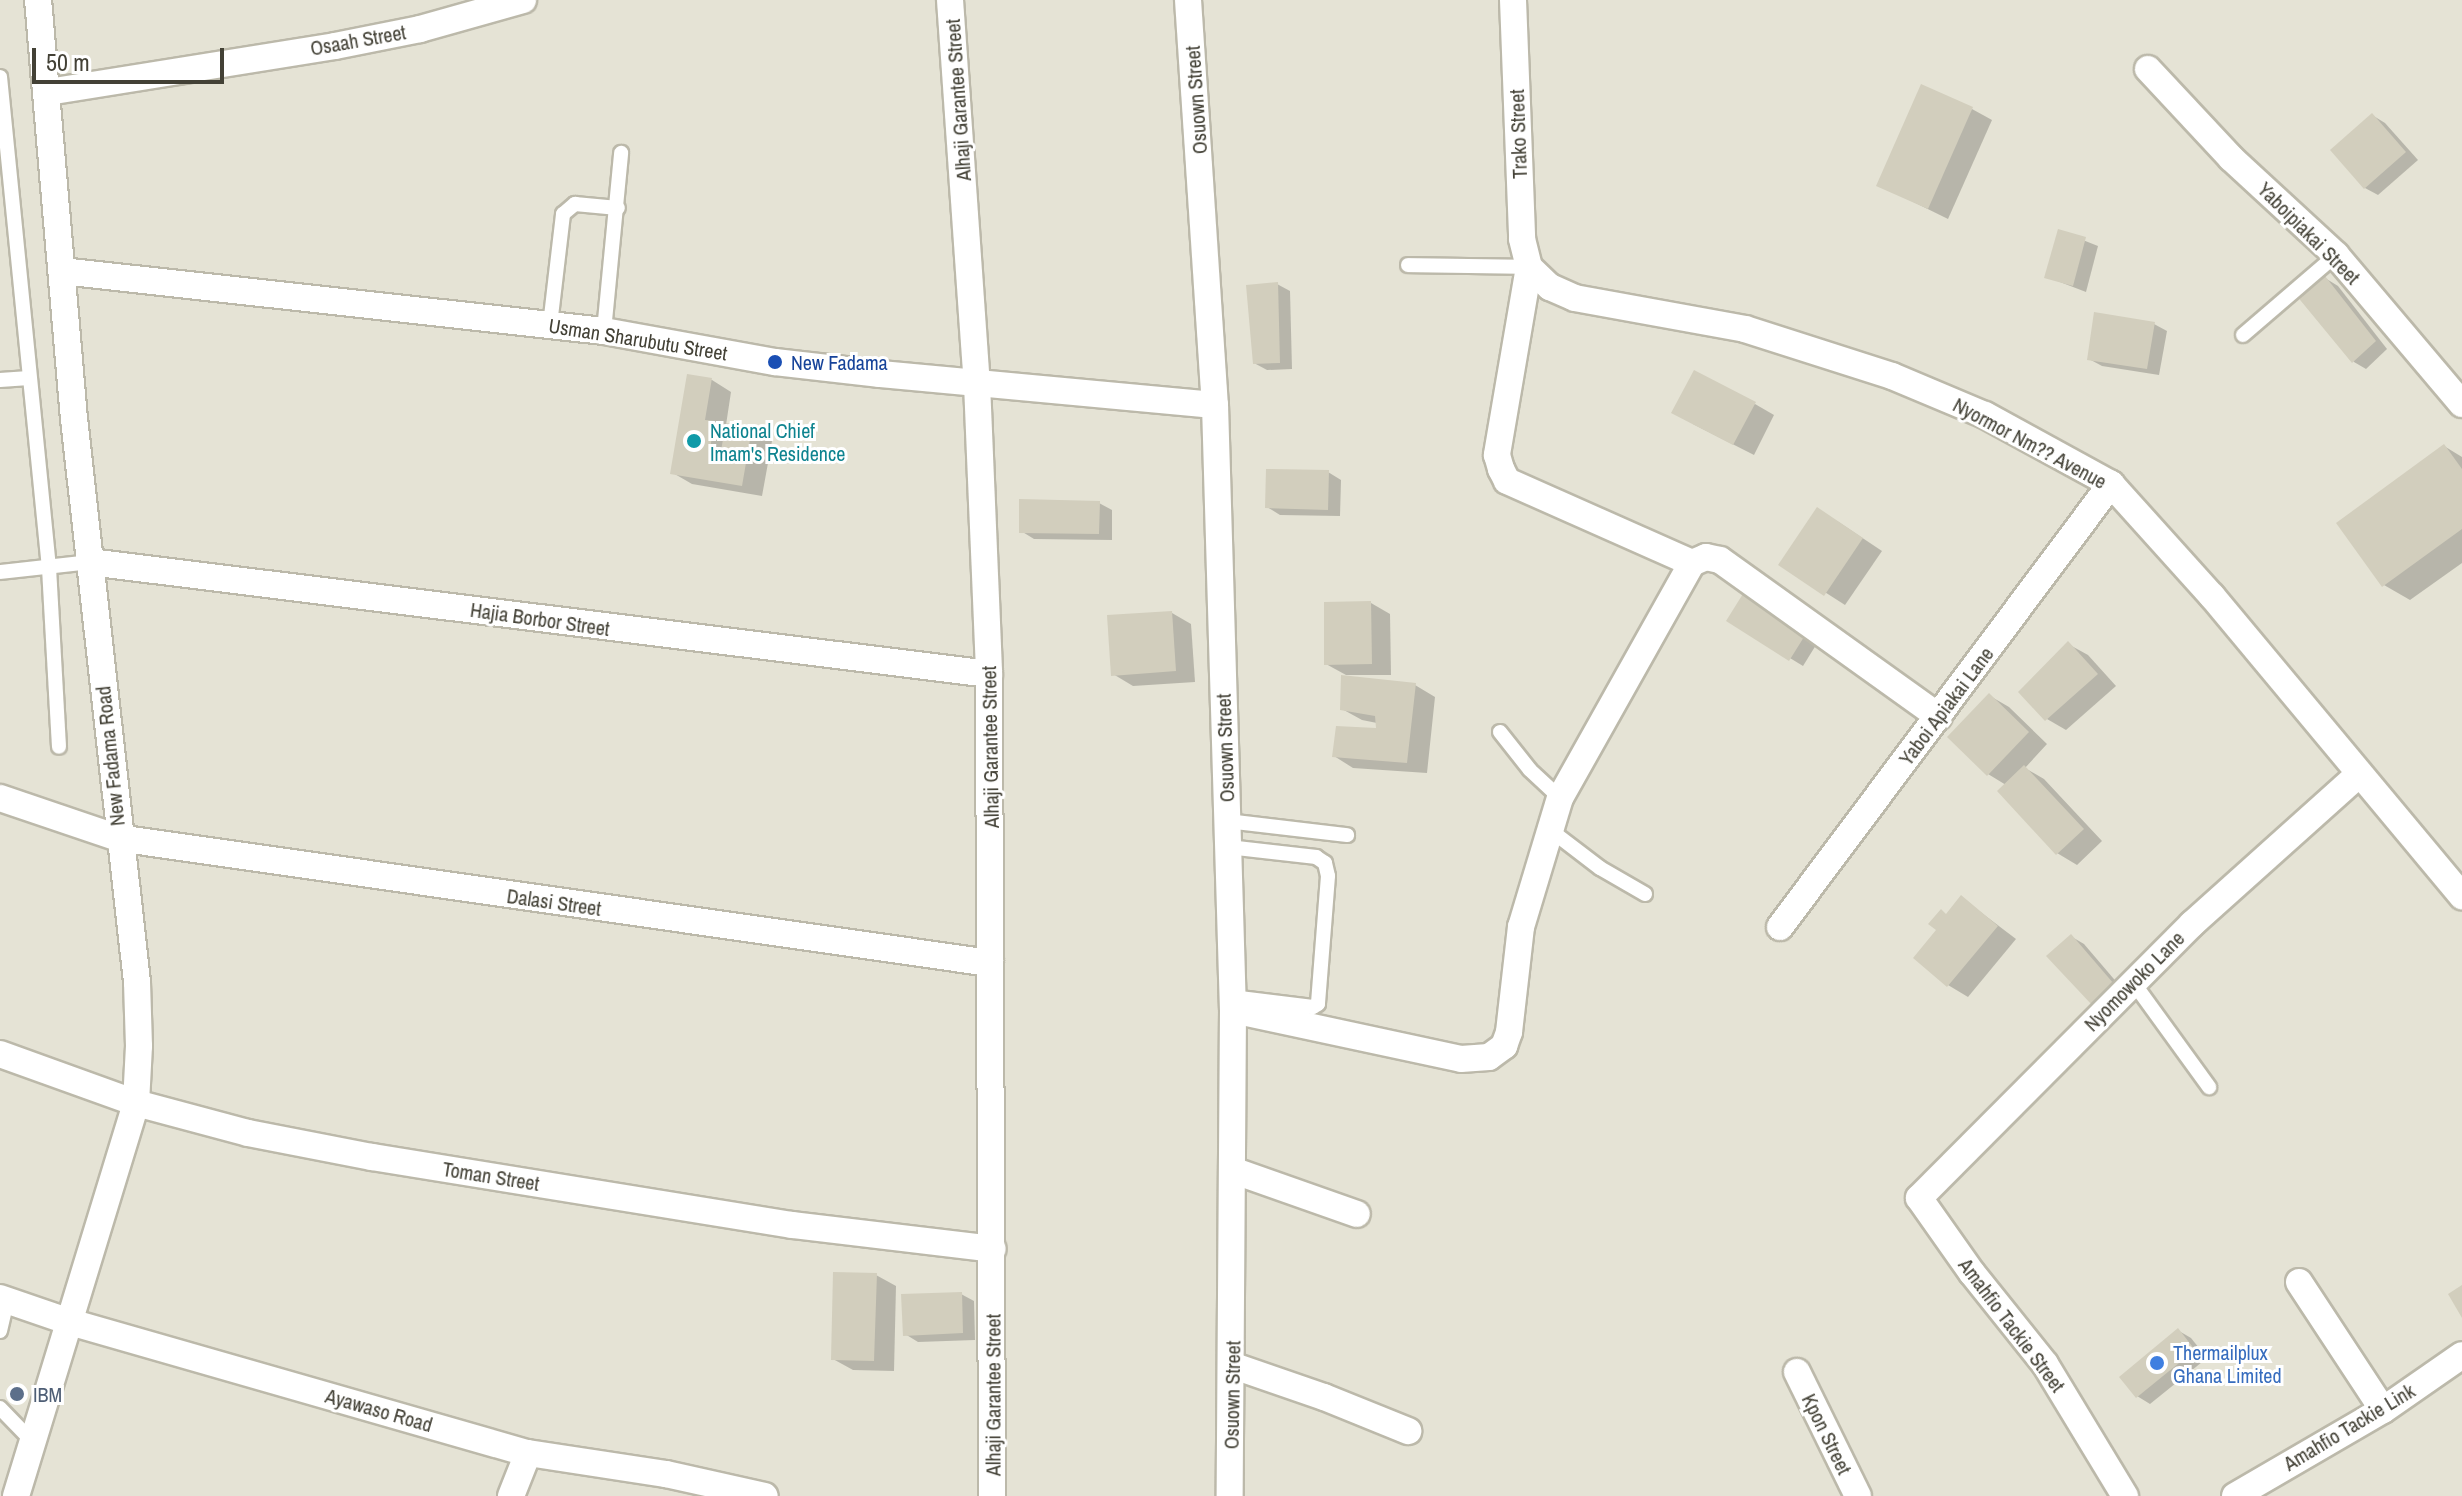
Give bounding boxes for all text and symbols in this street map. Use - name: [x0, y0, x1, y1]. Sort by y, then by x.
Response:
- street label: Alhaji Garantee Street: [940, 18, 976, 182]
- street label: Osaah Street: [308, 20, 408, 60]
- scale bar: [36, 32, 228, 82]
- street label: Osuown Street: [1180, 45, 1212, 155]
- text: 50 m: [46, 46, 90, 78]
- street label: Trako Street: [1504, 89, 1532, 179]
- street label: Yaboipiakai Street: [2253, 177, 2365, 289]
- street label: Usman Sharubutu Street: [547, 313, 729, 365]
- place label: New Fadama: [791, 350, 888, 374]
- marker: New Fadama: [766, 353, 784, 371]
- street label: Nyormor Nm?? Avenue: [1949, 392, 2111, 494]
- place label: National Chief Imam's Residence: [710, 418, 845, 465]
- marker: National Chief Imam's Residence: [685, 432, 703, 450]
- street label: Hajia Borbor Street: [469, 597, 611, 641]
- street label: Yaboi Apiakai Lane: [1893, 642, 1999, 770]
- street label: Alhaji Garantee Street: [977, 666, 1003, 828]
- street label: New Fadama Road: [91, 685, 129, 827]
- street label: Osuown Street: [1211, 693, 1239, 803]
- street label: Dalasi Street: [505, 884, 603, 920]
- street label: Nyomowoko Lane: [2079, 926, 2189, 1036]
- street label: Toman Street: [441, 1157, 541, 1195]
- street label: Amahfio Tackie Street: [1954, 1253, 2070, 1397]
- street label: Alhaji Garantee Street: [981, 1314, 1005, 1476]
- place label: Thermailplux Ghana Limited: [2173, 1340, 2281, 1387]
- street label: Osuown Street: [1219, 1341, 1245, 1449]
- marker: Thermailplux Ghana Limited: [2148, 1354, 2166, 1372]
- street label: Amahfio Tackie Link: [2279, 1378, 2419, 1476]
- place label: IBM: [33, 1382, 62, 1406]
- street label: Ayawaso Road: [323, 1383, 435, 1437]
- marker: IBM: [8, 1385, 26, 1403]
- street label: Kpon Street: [1797, 1390, 1857, 1478]

